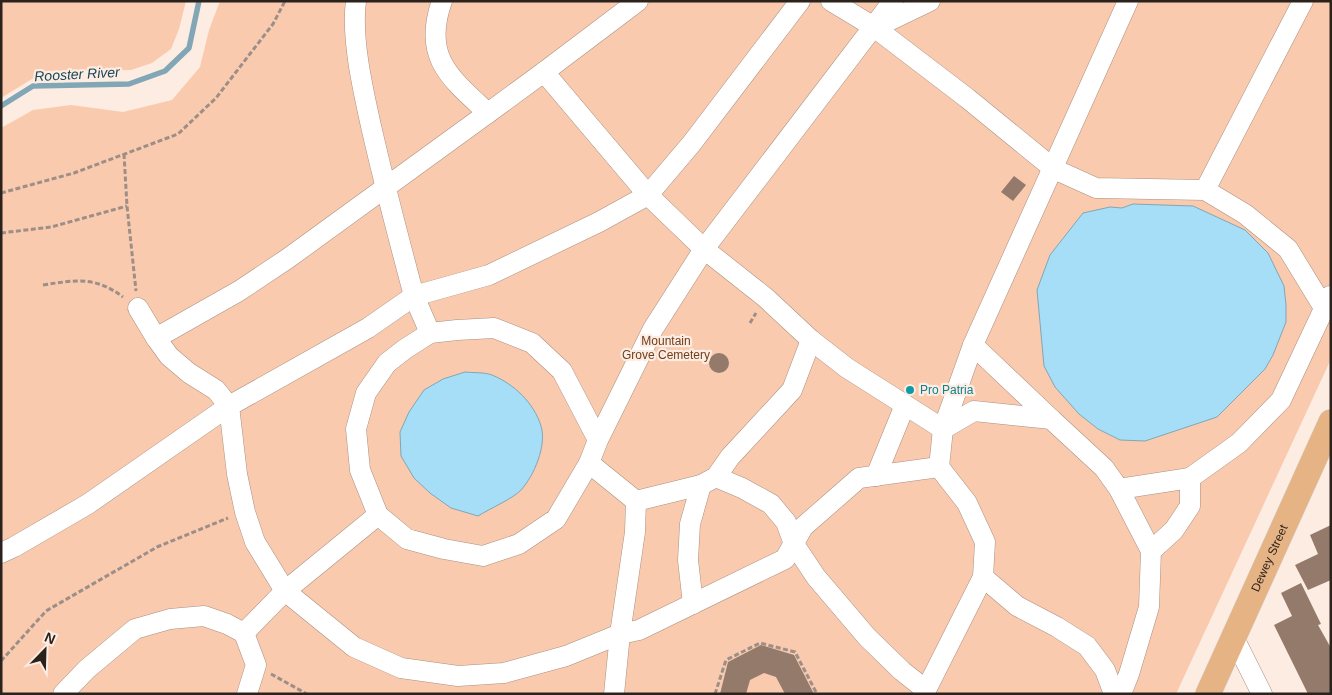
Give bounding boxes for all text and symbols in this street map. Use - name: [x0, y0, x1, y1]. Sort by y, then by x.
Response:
- water label: Rooster River: [34, 64, 121, 84]
- park label: Mountain Grove Cemetery: [622, 334, 710, 362]
- place label: Pro Patria: [920, 383, 974, 397]
- marker: Pro Patria: [904, 384, 916, 396]
- street label: Dewey Street: [1248, 522, 1291, 594]
- north arrow: [20, 625, 70, 675]
- text: N: [42, 629, 58, 647]

